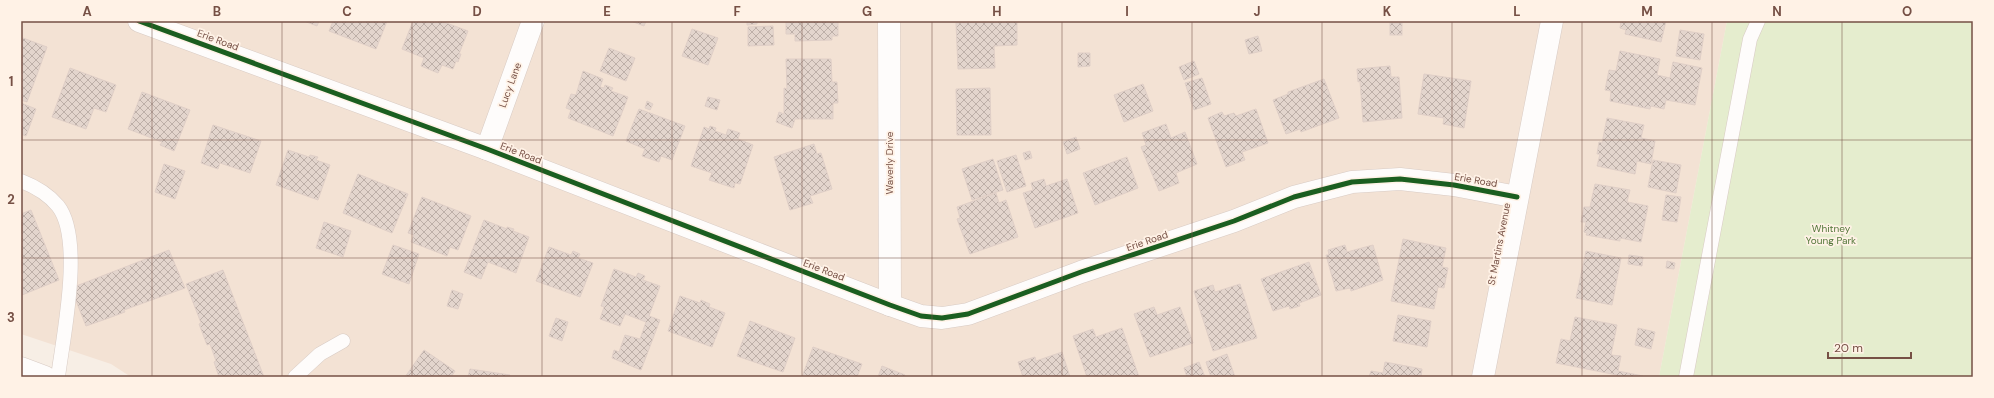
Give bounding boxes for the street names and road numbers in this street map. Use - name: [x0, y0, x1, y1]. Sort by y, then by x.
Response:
- street label: Erie Road: [195, 26, 241, 54]
- street label: Lucy Lane: [496, 60, 524, 109]
- street label: Waverly Drive: [883, 131, 896, 194]
- street label: Erie Road: [498, 139, 544, 167]
- street label: Erie Road: [1454, 170, 1498, 190]
- street label: St Martins Avenue: [1485, 201, 1513, 286]
- street label: Erie Road: [1124, 228, 1170, 254]
- street label: Erie Road: [801, 256, 847, 284]

